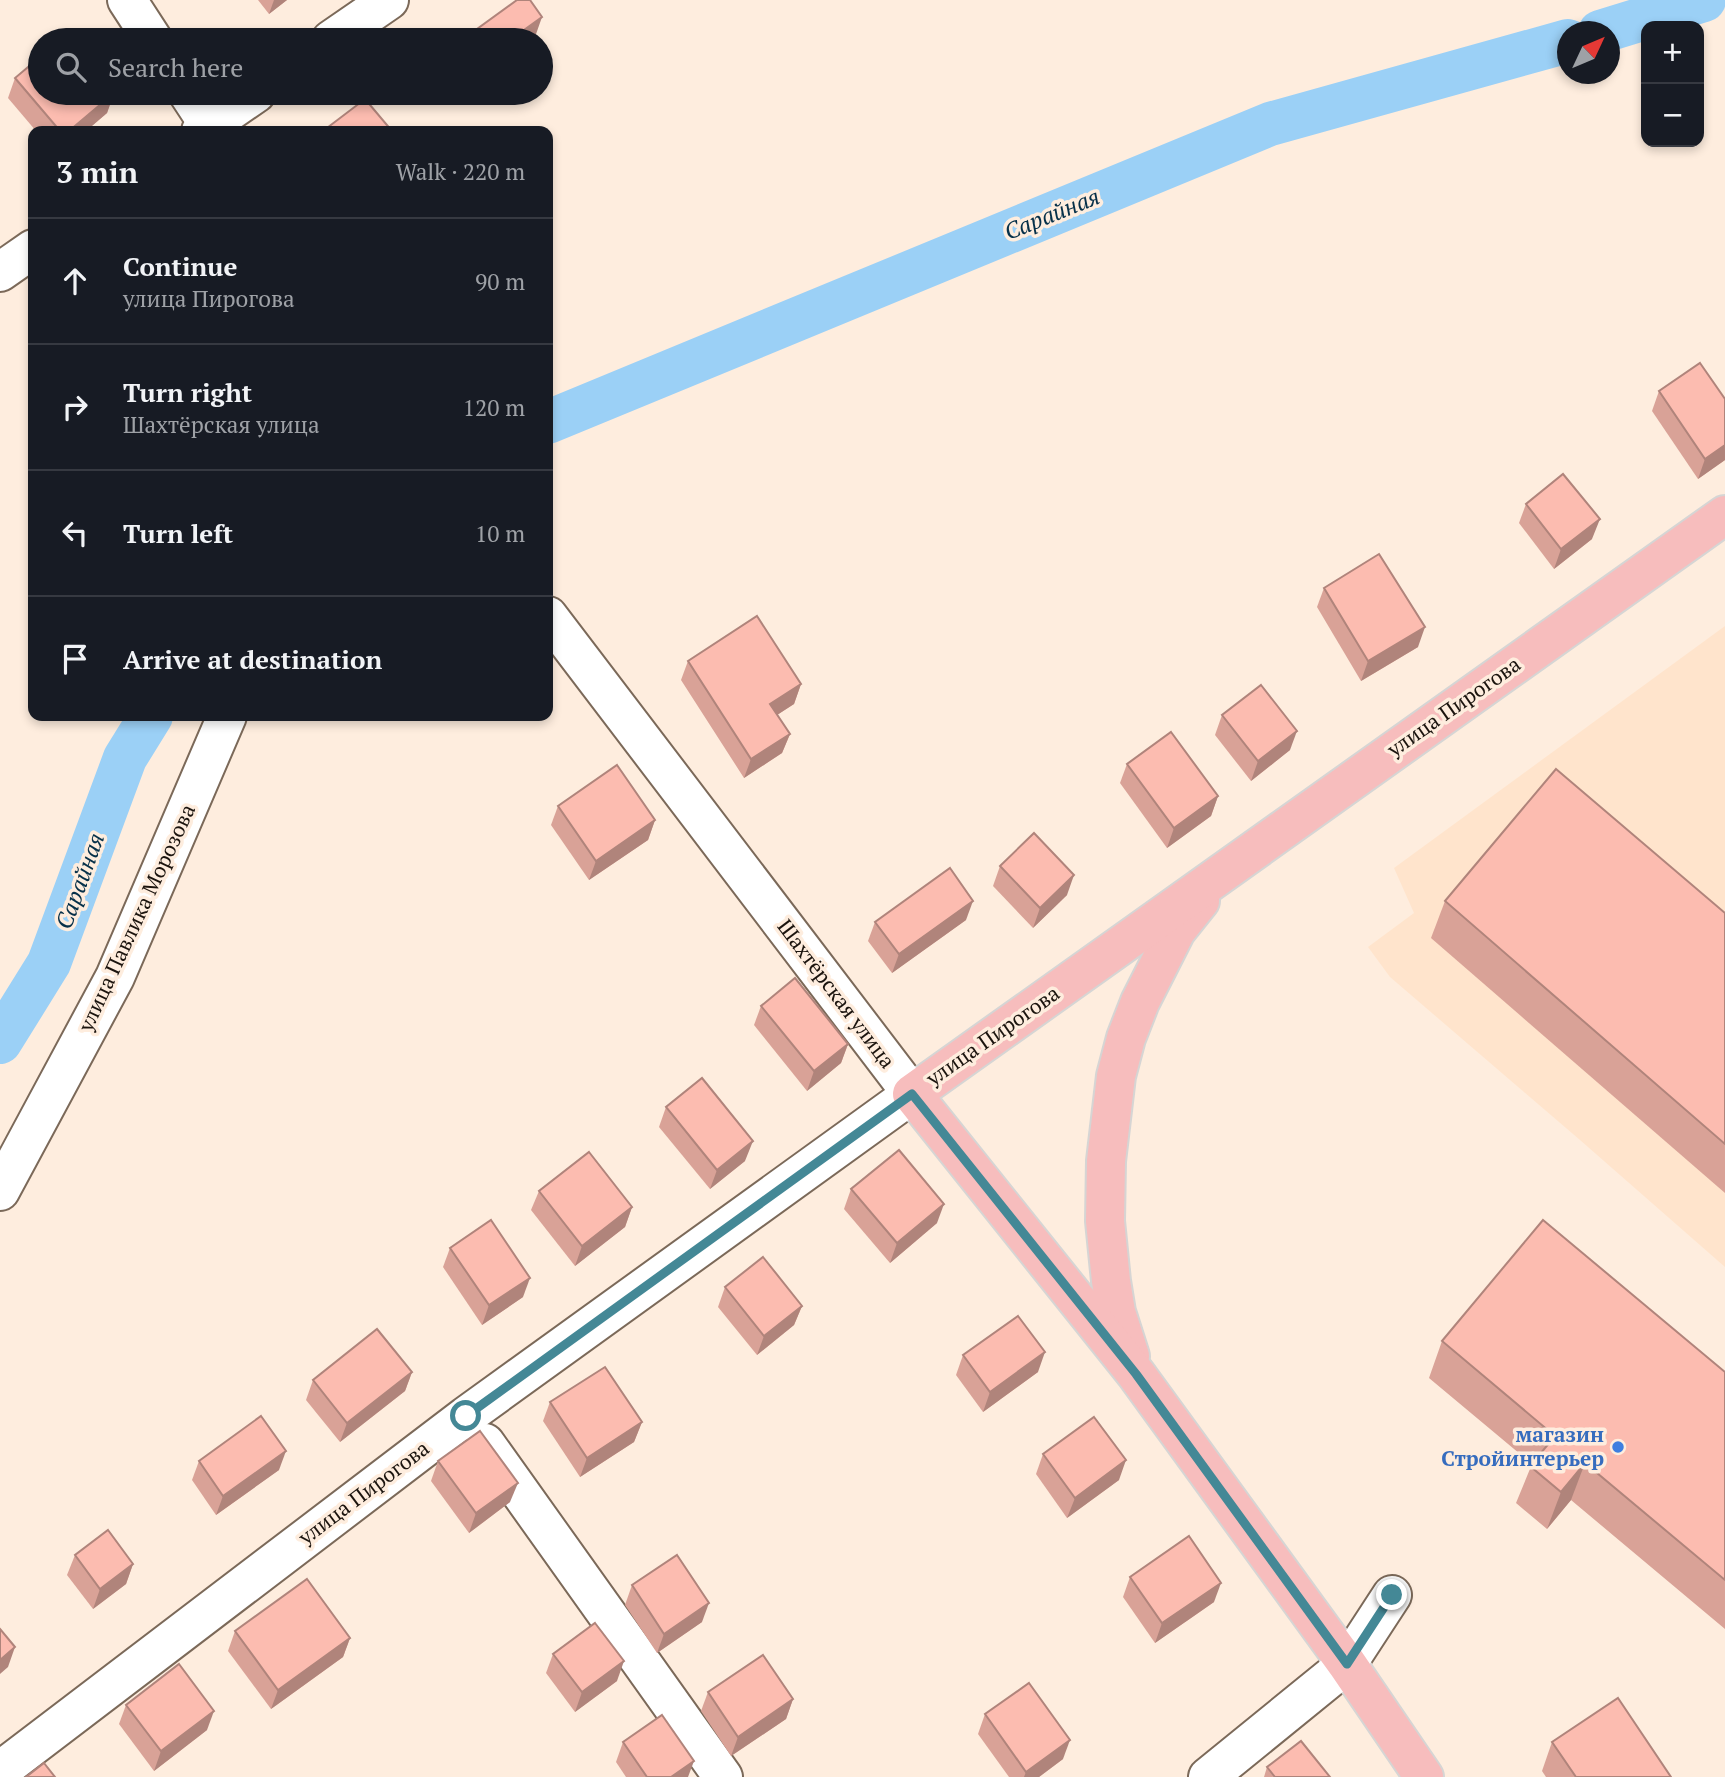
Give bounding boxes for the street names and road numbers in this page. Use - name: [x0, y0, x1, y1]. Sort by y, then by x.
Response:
- street label: улица Пирогова: [1380, 650, 1526, 763]
- street label: улица Павлика Морозова: [71, 799, 201, 1037]
- street label: Шахтёрская улица: [772, 913, 902, 1074]
- street label: улица Пирогова: [919, 979, 1065, 1092]
- street label: улица Пирогова: [292, 1434, 435, 1551]

